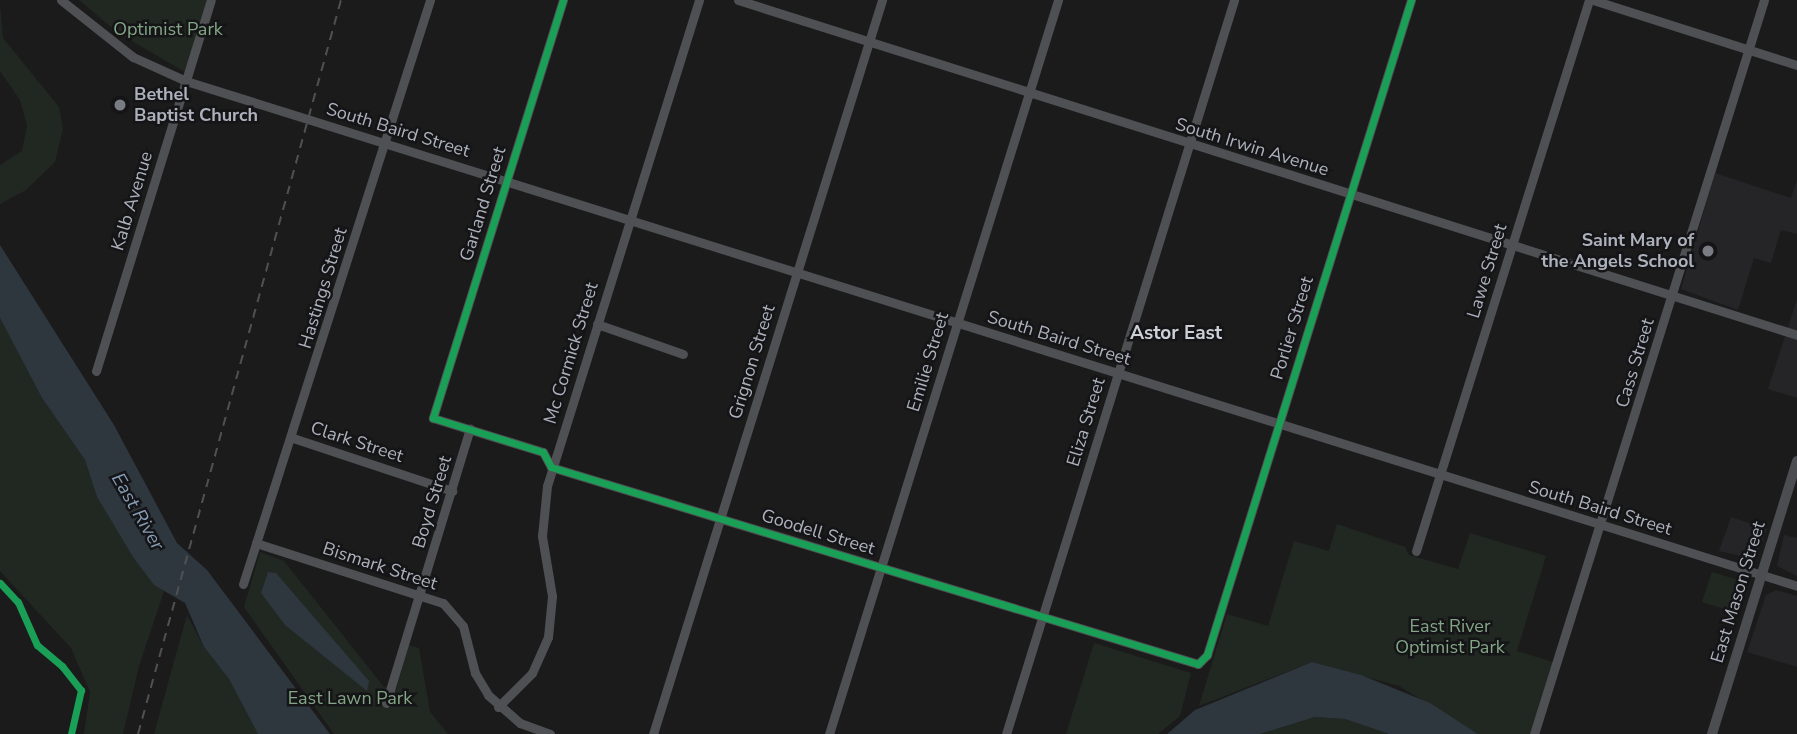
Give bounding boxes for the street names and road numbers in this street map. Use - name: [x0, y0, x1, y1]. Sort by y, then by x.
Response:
- street label: South Baird Street: [324, 98, 472, 162]
- street label: South Irwin Avenue: [1173, 113, 1331, 181]
- street label: Garland Street: [455, 144, 511, 264]
- street label: Kalb Avenue: [107, 149, 157, 253]
- street label: Lawe Street: [1462, 221, 1512, 321]
- street label: Hastings Street: [294, 225, 352, 351]
- street label: Porlier Street: [1266, 274, 1318, 382]
- street label: Mc Cormick Street: [539, 280, 603, 426]
- street label: Grignon Street: [724, 302, 780, 422]
- street label: South Baird Street: [985, 306, 1133, 370]
- street label: Emilie Street: [903, 310, 953, 414]
- street label: Cass Street: [1611, 316, 1659, 410]
- street label: Eliza Street: [1062, 375, 1110, 469]
- street label: Clark Street: [308, 417, 406, 467]
- street label: Boyd Street: [408, 453, 456, 551]
- street label: South Baird Street: [1526, 476, 1674, 540]
- street label: Goodell Street: [759, 504, 877, 560]
- street label: East Mason Street: [1706, 519, 1770, 665]
- street label: Bismark Street: [320, 537, 440, 595]

